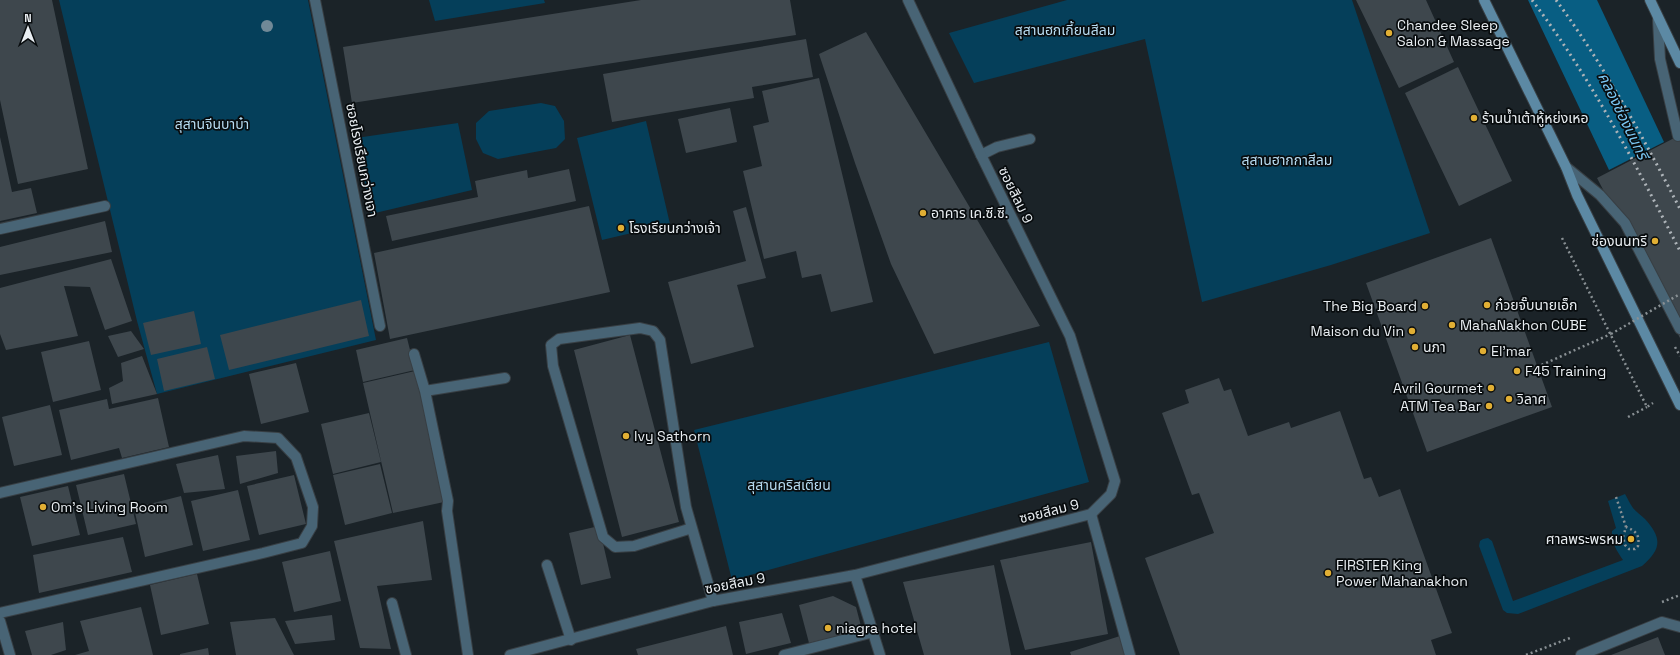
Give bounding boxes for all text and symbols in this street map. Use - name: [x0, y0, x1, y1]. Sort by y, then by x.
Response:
- north arrow: [8, 8, 48, 48]
- text: N: [24, 11, 32, 25]
- place label: Chandee Sleep Salon & Massage: [1397, 16, 1510, 50]
- park label: สุสานฮกเกี้ยนสีลม: [1015, 20, 1115, 39]
- marker: Chandee Sleep Salon & Massage: [1384, 28, 1394, 38]
- water label: คลองช่องนนทรี: [1594, 69, 1654, 165]
- street label: ซอยโรงเรียนกว่างเจา: [342, 101, 382, 219]
- place label: ร้านน้ำเต้าหู้หย่งเหอ: [1482, 108, 1589, 127]
- marker: ร้านน้ำเต้าหู้หย่งเหอ: [1469, 113, 1479, 123]
- park label: สุสานจีนบาบ๋า: [175, 115, 249, 133]
- park label: สุสานฮากกาสีลม: [1242, 151, 1332, 169]
- street label: ซอยสีลม 9: [995, 164, 1037, 226]
- place label: อาคาร เค.ซี.ซี.: [931, 204, 1008, 222]
- marker: อาคาร เค.ซี.ซี.: [918, 208, 928, 218]
- place label: โรงเรียนกว่างเจ้า: [629, 219, 721, 237]
- marker: โรงเรียนกว่างเจ้า: [616, 223, 626, 233]
- place label: ช่องนนทรี: [1591, 232, 1647, 250]
- marker: ช่องนนทรี: [1650, 236, 1660, 246]
- place label: ก๋วยจั๊บนายเอ็ก: [1495, 296, 1578, 314]
- place label: The Big Board: [1323, 297, 1417, 315]
- marker: ก๋วยจั๊บนายเอ็ก: [1482, 300, 1492, 310]
- marker: The Big Board: [1420, 301, 1430, 311]
- place label: MahaNakhon CUBE: [1460, 316, 1587, 334]
- marker: MahaNakhon CUBE: [1447, 320, 1457, 330]
- place label: Maison du Vin: [1311, 322, 1404, 340]
- marker: Maison du Vin: [1407, 326, 1417, 336]
- place label: นภา: [1423, 338, 1446, 356]
- marker: นภา: [1410, 342, 1420, 352]
- place label: El'mar: [1491, 342, 1531, 360]
- marker: El'mar: [1478, 346, 1488, 356]
- place label: F45 Training: [1525, 362, 1606, 380]
- marker: F45 Training: [1512, 366, 1522, 376]
- place label: Avril Gourmet: [1393, 379, 1483, 397]
- marker: Avril Gourmet: [1486, 383, 1496, 393]
- place label: วิลาศ: [1516, 390, 1547, 408]
- marker: วิลาศ: [1504, 394, 1514, 404]
- place label: ATM Tea Bar: [1400, 397, 1481, 415]
- marker: ATM Tea Bar: [1484, 401, 1494, 411]
- place label: Ivy Sathorn: [634, 427, 711, 445]
- marker: Ivy Sathorn: [621, 431, 631, 441]
- park label: สุสานคริสเตียน: [747, 476, 831, 494]
- street label: ซอยสีลม 9: [1017, 495, 1081, 527]
- place label: Om’s Living Room: [51, 498, 168, 516]
- marker: Om’s Living Room: [38, 502, 48, 512]
- place label: ศาลพระพรหม: [1546, 530, 1623, 548]
- marker: ศาลพระพรหม: [1626, 534, 1636, 544]
- place label: FIRSTER King Power Mahanakhon: [1336, 556, 1468, 590]
- street label: ซอยสีลม 9: [703, 568, 767, 598]
- marker: FIRSTER King Power Mahanakhon: [1323, 568, 1333, 578]
- place label: niagra hotel: [836, 619, 916, 637]
- marker: niagra hotel: [823, 623, 833, 633]

